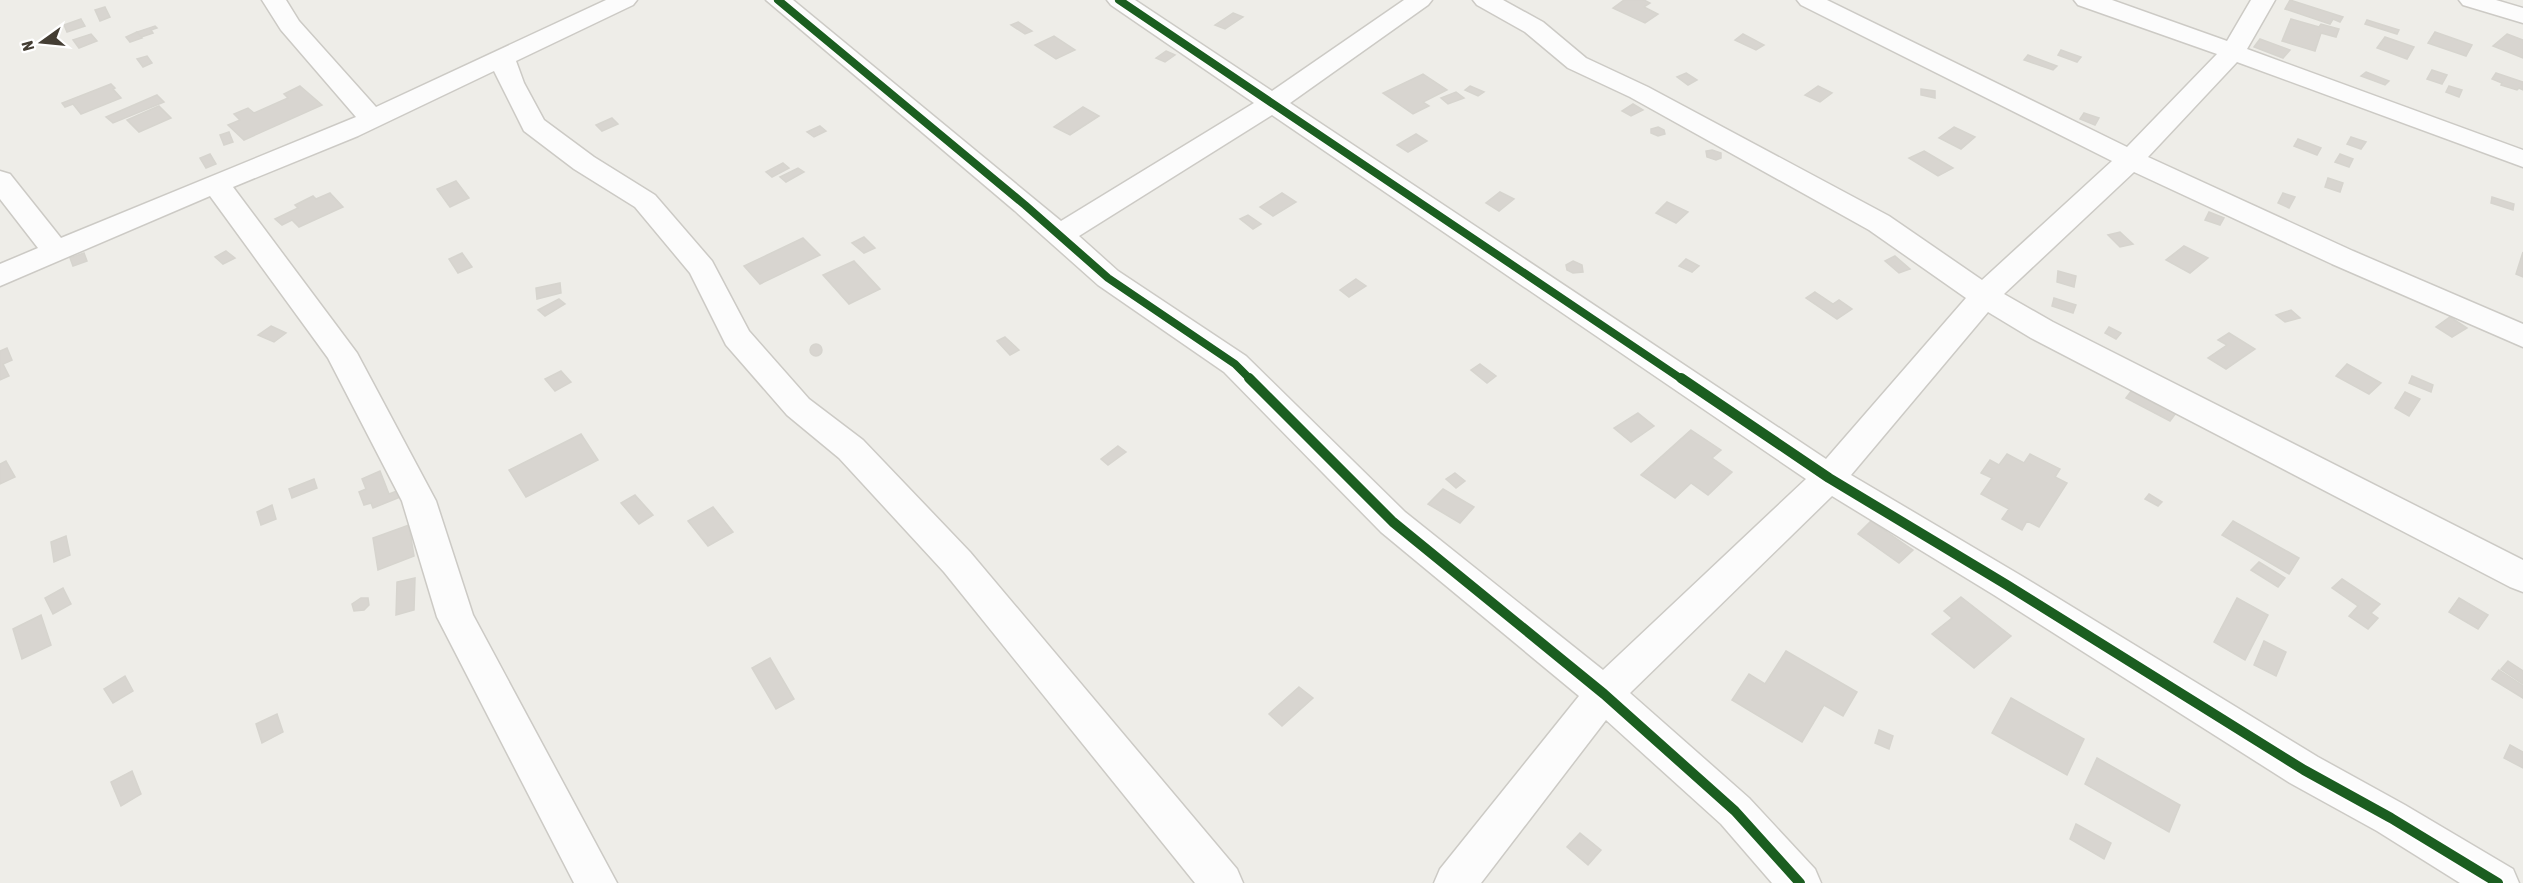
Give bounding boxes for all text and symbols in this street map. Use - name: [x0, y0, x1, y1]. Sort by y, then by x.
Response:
- north arrow: [12, 12, 72, 72]
- text: N: [18, 39, 37, 53]

